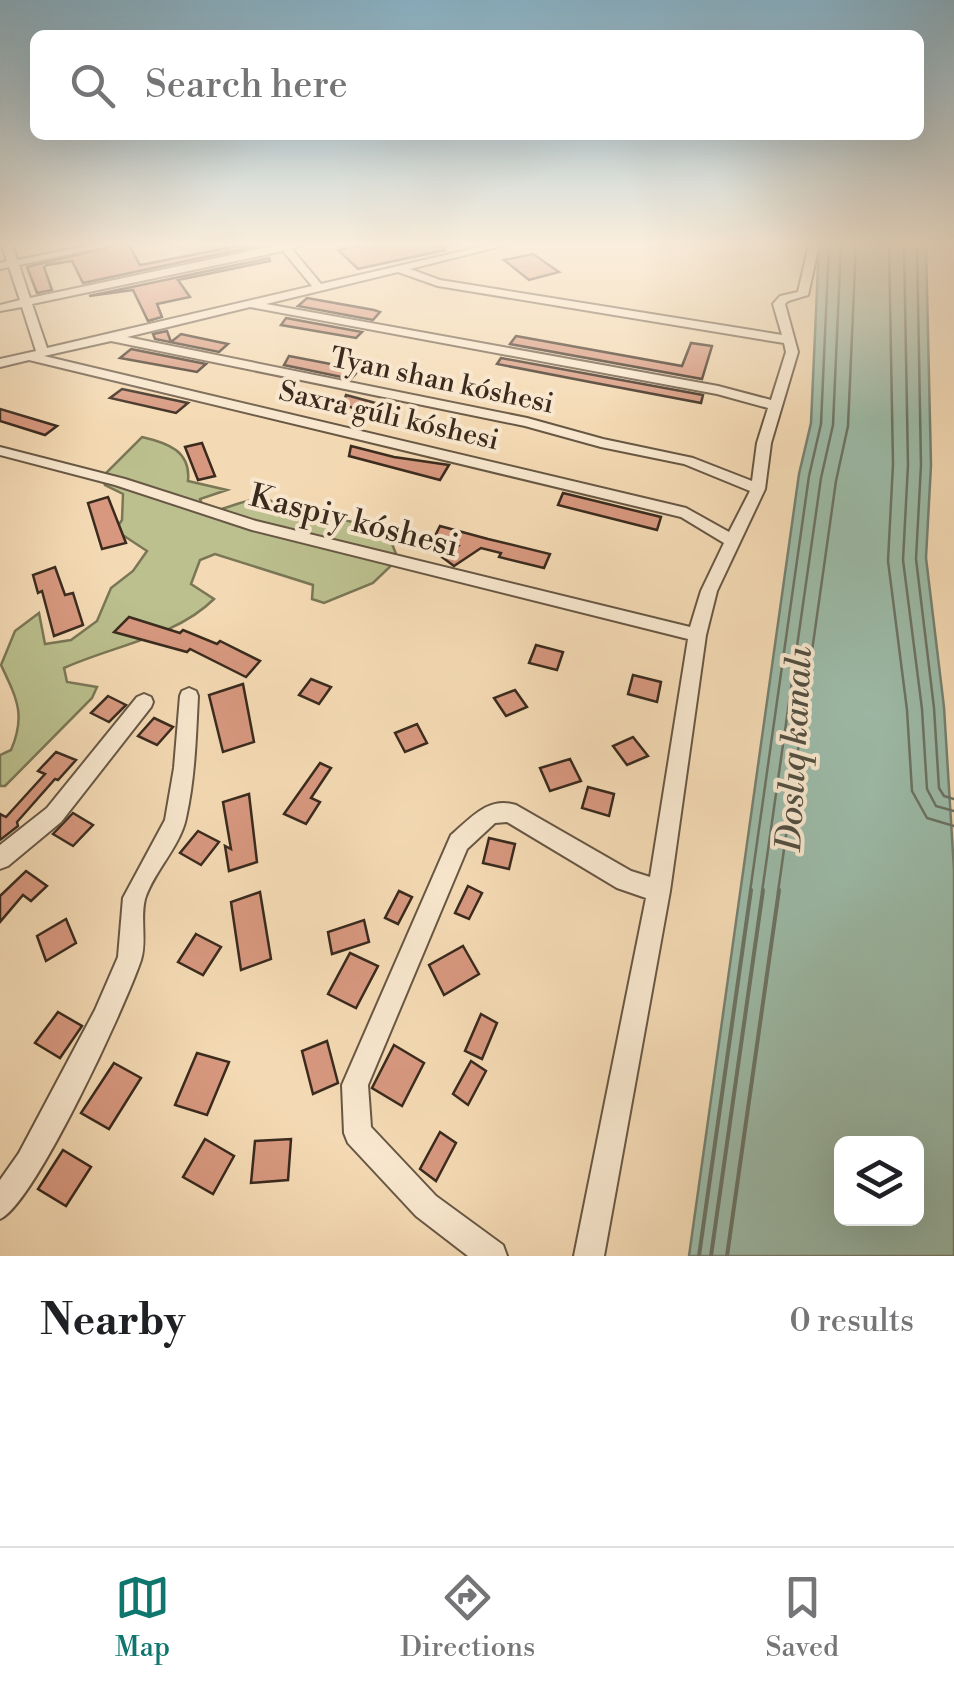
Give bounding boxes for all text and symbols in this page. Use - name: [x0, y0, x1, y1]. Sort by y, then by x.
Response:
- search box: [30, 30, 924, 140]
- icon: search: [65, 58, 120, 113]
- text: Search here: [145, 62, 348, 109]
- street label: Tyan shan kóshesi: [327, 340, 557, 422]
- street label: Saxra gúli kóshesi: [276, 374, 502, 458]
- street label: Kaspiy kóshesi: [245, 476, 463, 566]
- water label: Doslıq kanalı: [768, 645, 822, 854]
- map controls: [834, 1136, 924, 1226]
- button: layers: [834, 1136, 924, 1226]
- text: Nearby: [40, 1295, 185, 1348]
- text: 0 results: [789, 1301, 914, 1341]
- tab: Map: [115, 1570, 170, 1665]
- tab: Directions: [400, 1570, 535, 1665]
- tab: Saved: [765, 1570, 839, 1665]

